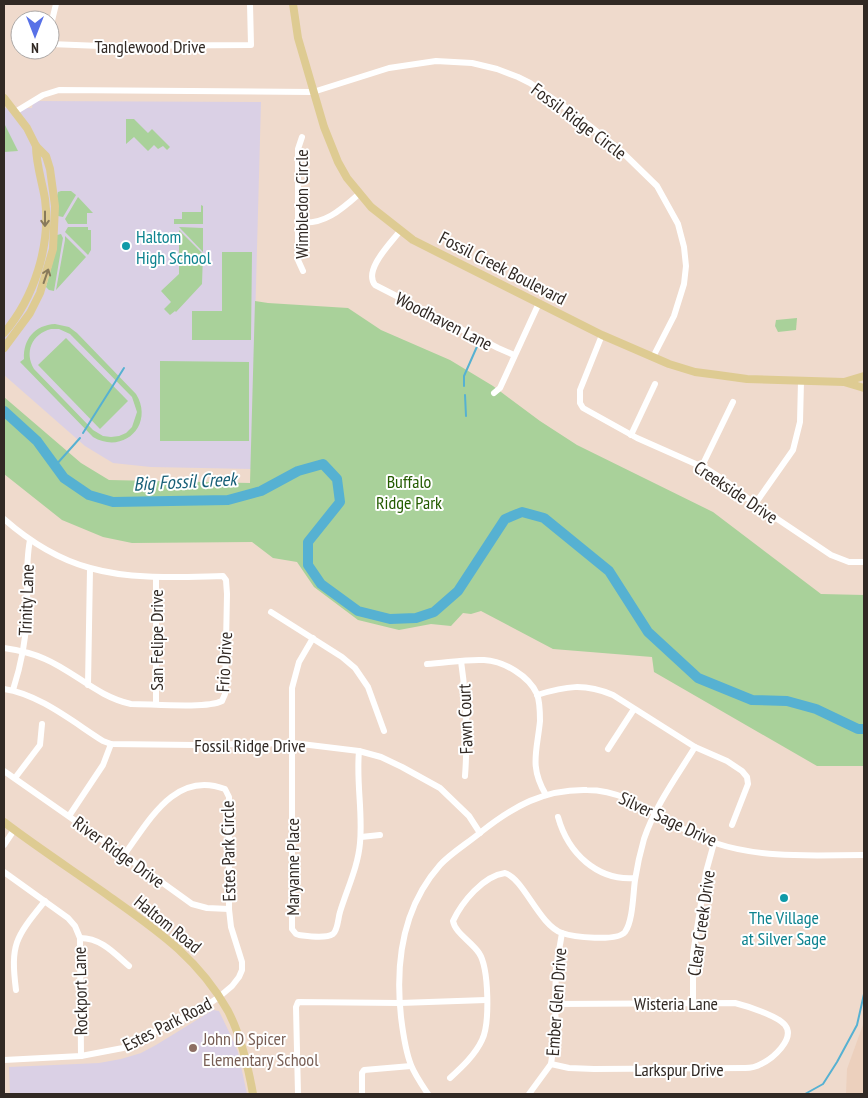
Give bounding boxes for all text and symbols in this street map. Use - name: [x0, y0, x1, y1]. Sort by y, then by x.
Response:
- north arrow: [10, 10, 60, 60]
- street label: Tanglewood Drive: [94, 35, 206, 58]
- text: N: [31, 39, 39, 57]
- street label: Fossil Ridge Circle: [527, 78, 631, 164]
- street label: Wimbledon Circle: [290, 149, 313, 259]
- one-way arrow: [40, 210, 50, 227]
- place label: Haltom High School: [136, 225, 212, 269]
- street label: Fossil Creek Boulevard: [436, 226, 570, 310]
- marker: Haltom High School: [120, 240, 132, 252]
- one-way arrow: [41, 268, 51, 284]
- street label: Woodhaven Lane: [392, 287, 496, 355]
- street label: Creekside Drive: [690, 456, 782, 528]
- water label: Big Fossil Creek: [133, 466, 240, 496]
- park label: Buffalo Ridge Park: [376, 470, 442, 514]
- street label: Trinity Lane: [13, 564, 39, 636]
- street label: San Felipe Drive: [145, 589, 168, 691]
- street label: Frio Drive: [211, 631, 237, 693]
- street label: Fawn Court: [452, 683, 478, 755]
- street label: Fossil Ridge Drive: [194, 734, 306, 757]
- street label: Silver Sage Drive: [615, 786, 721, 852]
- street label: Estes Park Circle: [216, 800, 240, 902]
- street label: River Ridge Drive: [69, 811, 169, 893]
- street label: Maryanne Place: [281, 818, 304, 916]
- street label: Clear Creek Drive: [682, 869, 720, 977]
- street label: Haltom Road: [130, 890, 206, 958]
- marker: The Village at Silver Sage: [778, 892, 790, 904]
- place label: The Village at Silver Sage: [741, 906, 827, 950]
- street label: Rockport Lane: [68, 947, 92, 1035]
- street label: Ember Glen Drive: [541, 947, 571, 1057]
- street label: Estes Park Road: [119, 992, 215, 1056]
- street label: Wisteria Lane: [634, 992, 718, 1015]
- place label: John D Spicer Elementary School: [202, 1027, 319, 1071]
- marker: John D Spicer Elementary School: [187, 1042, 199, 1054]
- street label: Larkspur Drive: [634, 1058, 724, 1081]

